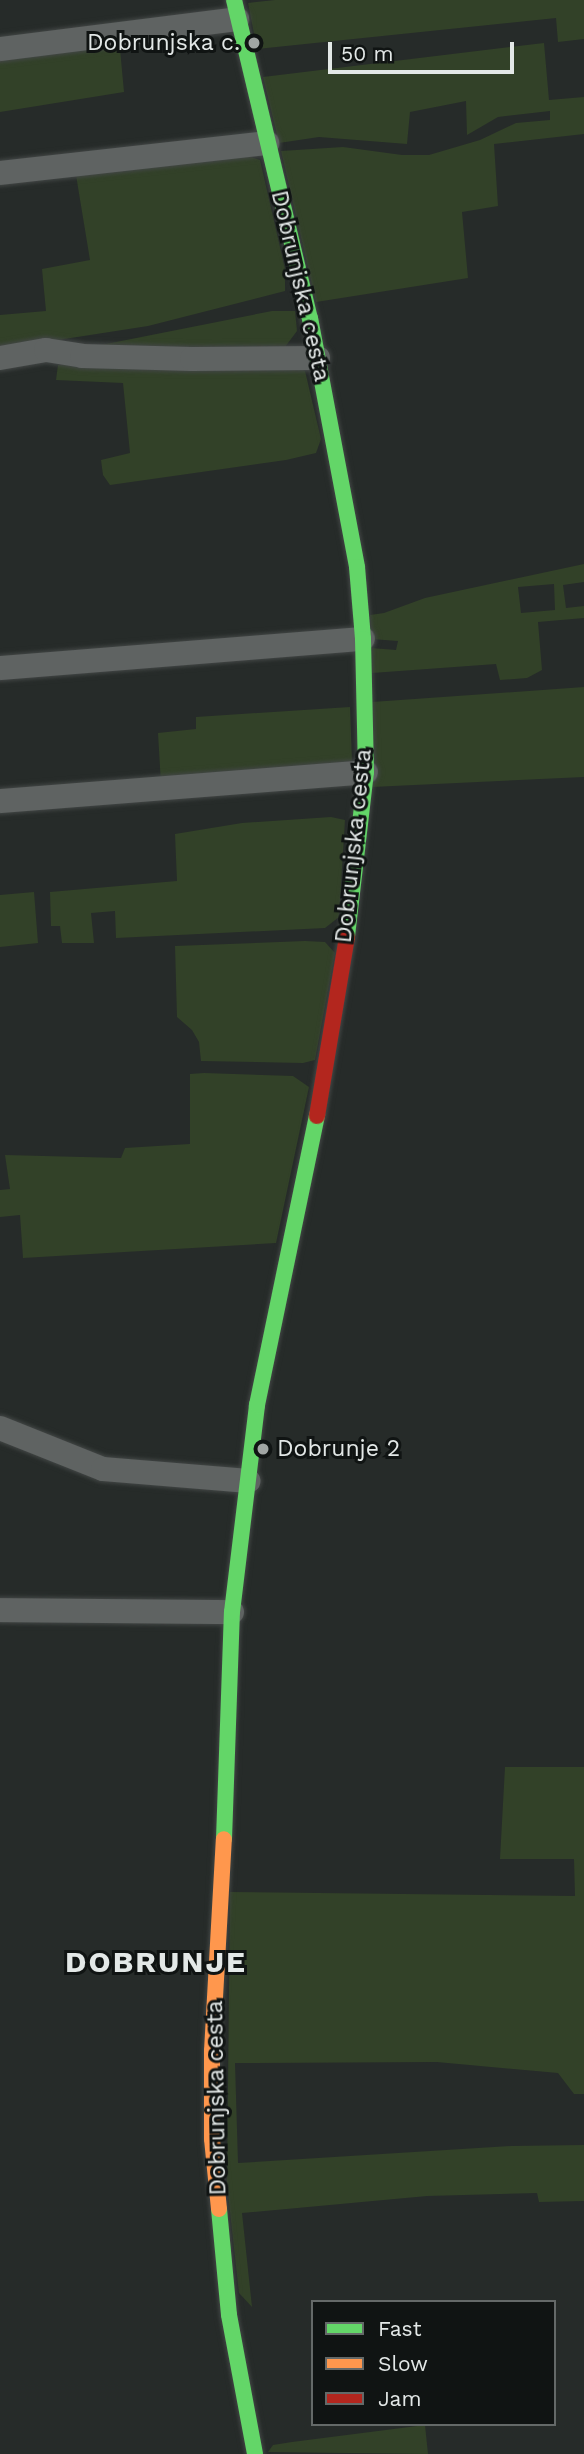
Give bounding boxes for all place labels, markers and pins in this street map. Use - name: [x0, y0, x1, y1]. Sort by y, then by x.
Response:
- place label: Dobrunjska c.: [86, 29, 240, 57]
- marker: Dobrunjska c.: [246, 35, 262, 51]
- place label: Dobrunje 2: [277, 1435, 400, 1463]
- marker: Dobrunje 2: [255, 1441, 271, 1457]

